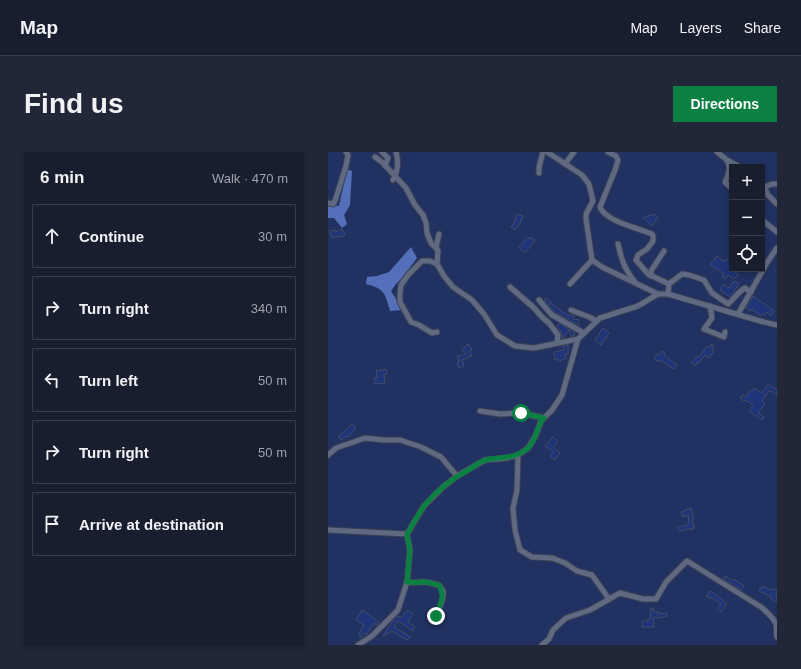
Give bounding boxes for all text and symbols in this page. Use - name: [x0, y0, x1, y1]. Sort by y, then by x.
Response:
- text: Map: [20, 17, 58, 38]
- text: Map: [630, 20, 658, 36]
- text: Layers: [680, 20, 722, 36]
- text: Share: [744, 20, 781, 36]
- button: Directions: [673, 86, 777, 122]
- text: Find us: [24, 88, 124, 119]
- map controls: [729, 164, 765, 272]
- button: +: [729, 164, 765, 200]
- text: 6 min: [40, 168, 84, 187]
- text: Walk · 470 m: [212, 171, 288, 186]
- button: −: [729, 200, 765, 236]
- icon: ahead: [41, 225, 63, 247]
- text: Continue: [79, 228, 144, 245]
- text: 30 m: [258, 229, 287, 244]
- button: locate: [729, 236, 765, 272]
- icon: right: [41, 297, 63, 319]
- text: Turn right: [79, 300, 149, 317]
- text: 340 m: [251, 301, 287, 316]
- icon: left: [41, 369, 63, 391]
- text: Turn left: [79, 372, 138, 389]
- text: 50 m: [258, 373, 287, 388]
- route start: [512, 404, 530, 422]
- icon: right: [41, 441, 63, 463]
- text: Turn right: [79, 444, 149, 461]
- text: 50 m: [258, 445, 287, 460]
- icon: arrive: [41, 513, 63, 535]
- text: Arrive at destination: [79, 516, 224, 533]
- route end: [427, 607, 445, 625]

